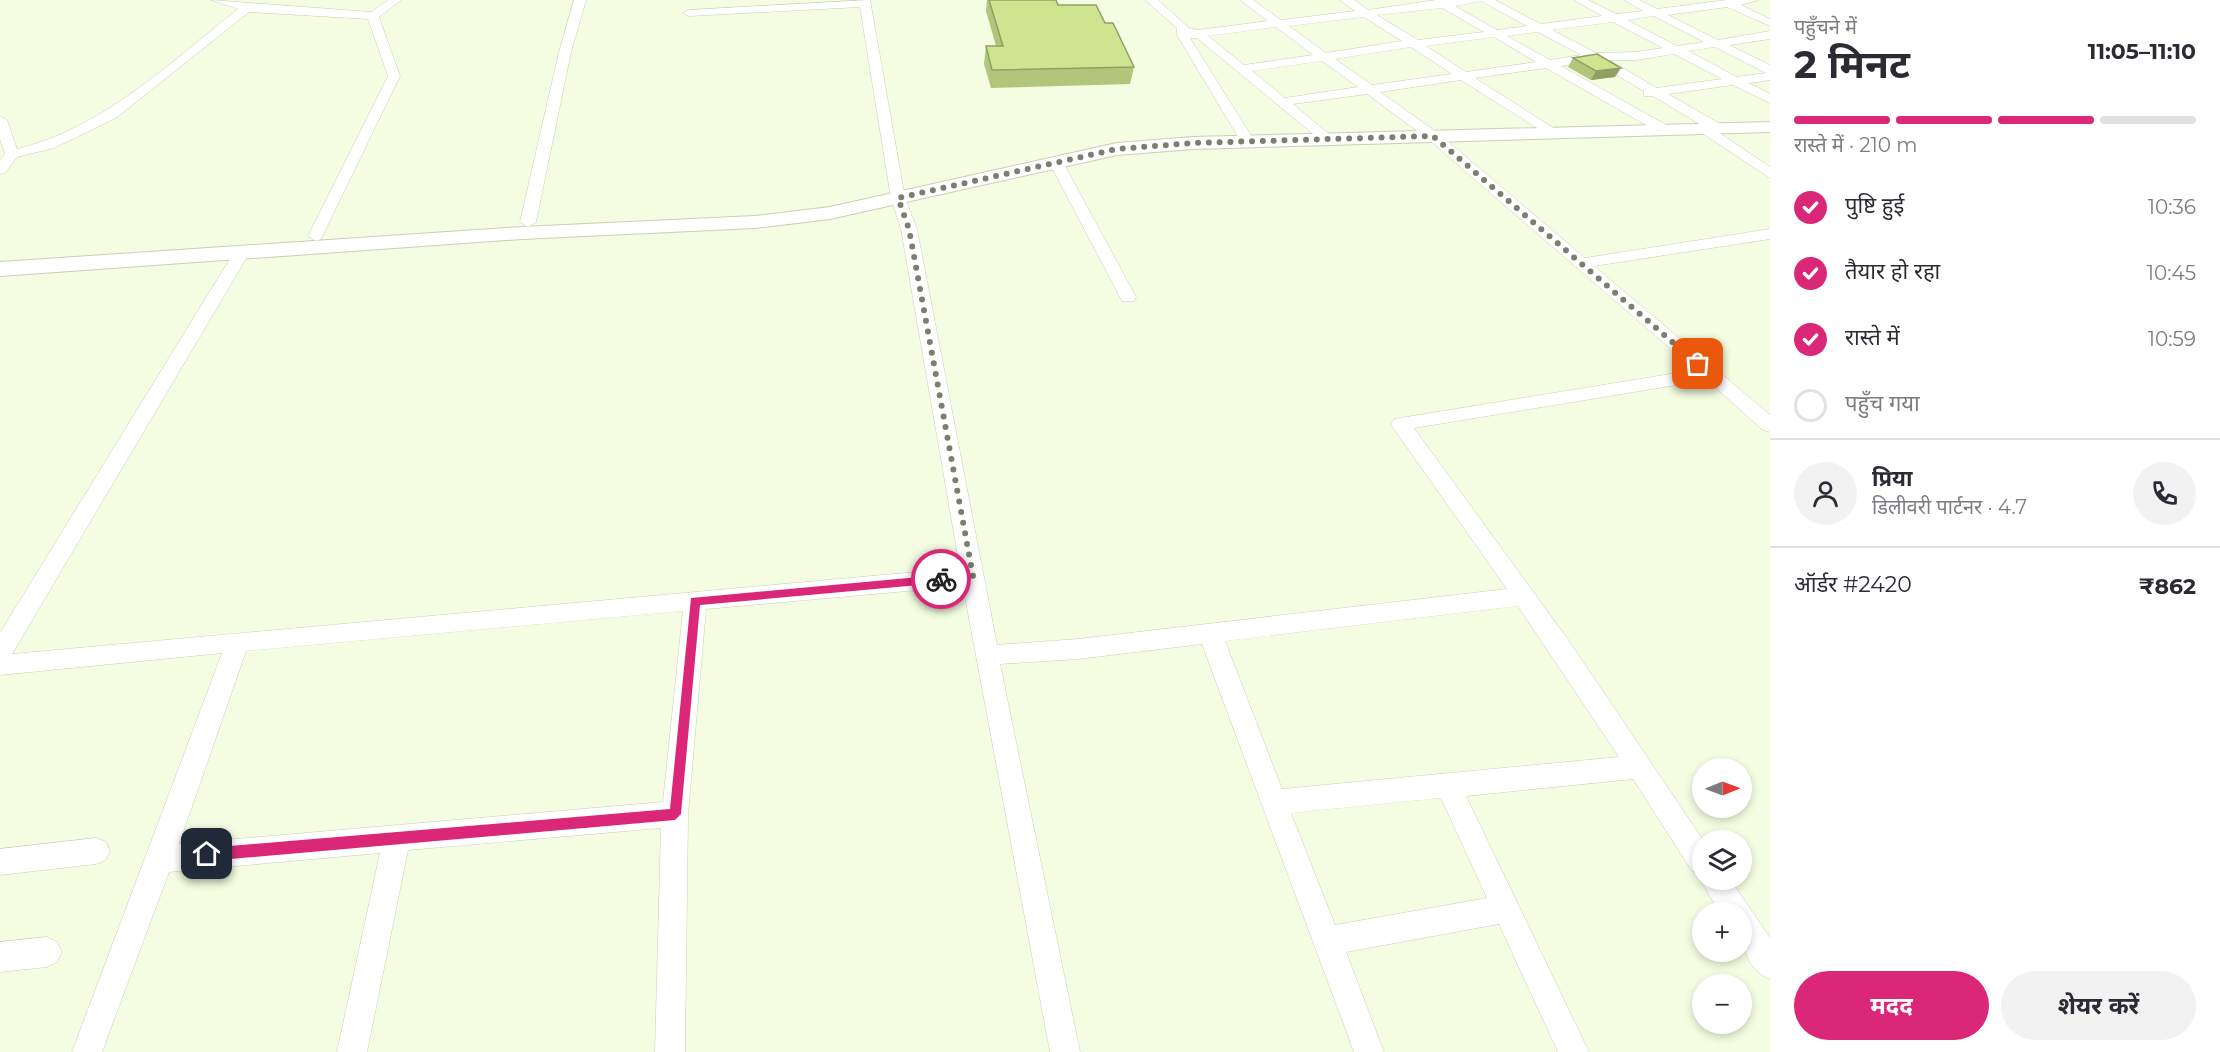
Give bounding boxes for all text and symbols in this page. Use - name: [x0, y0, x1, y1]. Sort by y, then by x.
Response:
- text: पहुँचने में: [1794, 15, 1857, 39]
- text: 11:05–11:10: [2088, 38, 2196, 65]
- text: 2 मिनट: [1794, 40, 1910, 88]
- text: रास्ते में · 210 m: [1794, 133, 1918, 157]
- icon: check: [1794, 191, 1827, 224]
- text: पुष्टि हुई: [1845, 192, 1904, 219]
- text: 10:36: [2148, 195, 2196, 219]
- icon: check: [1794, 257, 1827, 290]
- text: तैयार हो रहा: [1845, 258, 1940, 285]
- text: 10:45: [2147, 261, 2196, 285]
- icon: check: [1794, 323, 1827, 356]
- text: रास्ते में: [1845, 324, 1900, 351]
- text: 10:59: [2148, 327, 2196, 351]
- pin: [1672, 338, 1723, 389]
- icon: bag: [1681, 347, 1714, 380]
- text: पहुँच गया: [1845, 390, 1920, 417]
- button: person: [1794, 462, 1857, 525]
- button: phone: [2133, 462, 2196, 525]
- text: प्रिया: [1872, 465, 1912, 492]
- text: डिलीवरी पार्टनर · 4.7: [1872, 495, 2027, 519]
- courier: [911, 549, 971, 609]
- icon: bike: [925, 563, 958, 596]
- text: ऑर्डर #2420: [1794, 571, 1912, 598]
- text: ₹862: [2139, 573, 2196, 600]
- north arrow: [1692, 758, 1752, 818]
- map controls: [1692, 758, 1752, 1034]
- pin: [181, 828, 232, 879]
- button: layers: [1692, 830, 1752, 890]
- icon: home: [190, 837, 223, 870]
- button: +: [1692, 902, 1752, 962]
- button: मदद: [1794, 971, 1989, 1040]
- button: शेयर करें: [2001, 971, 2196, 1040]
- button: −: [1692, 974, 1752, 1034]

